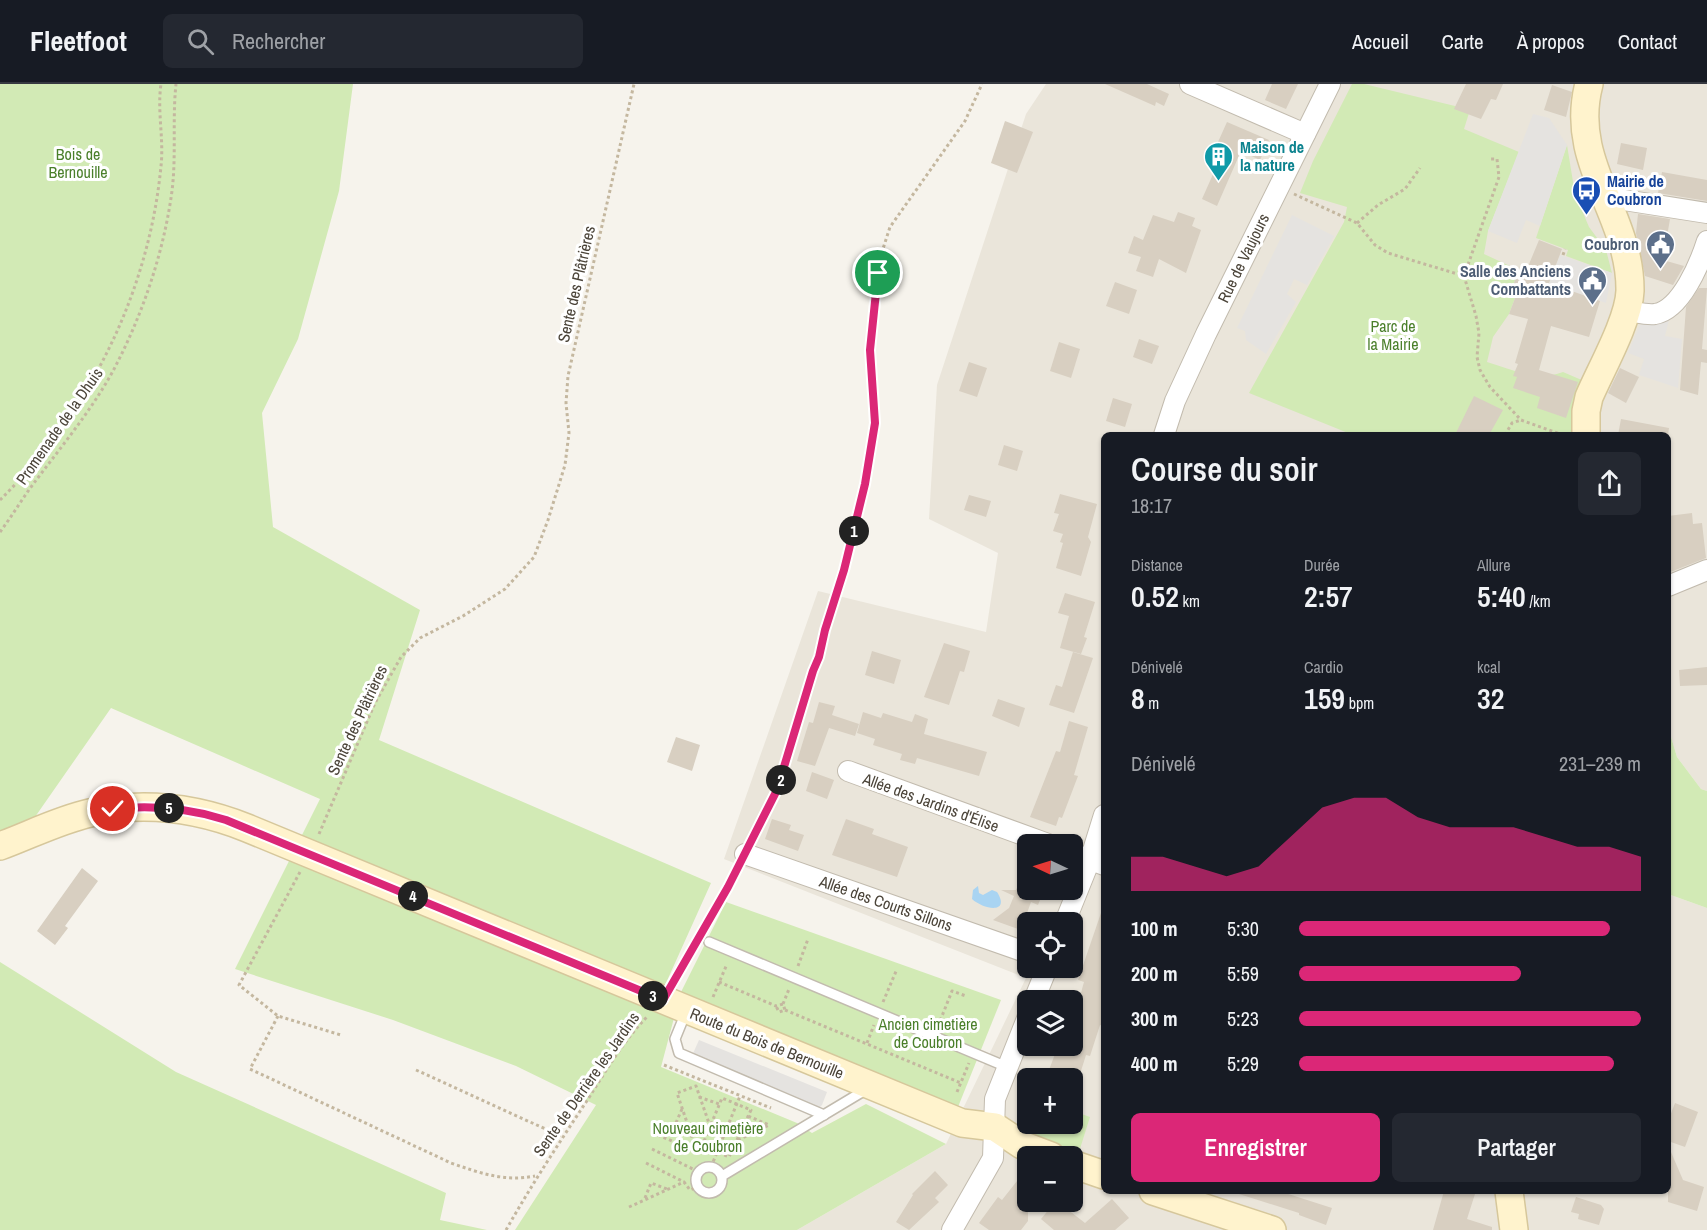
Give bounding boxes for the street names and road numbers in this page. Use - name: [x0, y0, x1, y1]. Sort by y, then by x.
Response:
- street label: Rue de Vaujours: [1212, 210, 1274, 306]
- street label: Sente des Plâtrières: [552, 224, 600, 344]
- street label: Promenade de la Dhuis: [10, 363, 108, 489]
- street label: Sente des Plâtrières: [322, 661, 392, 779]
- street label: Allée des Jardins d'Élise: [859, 767, 1002, 837]
- street label: Allée des Courts Sillons: [816, 870, 955, 936]
- street label: Route du Bois de Bernouille: [687, 1002, 847, 1084]
- street label: Sente de Derrière les Jardins: [528, 1007, 644, 1161]

